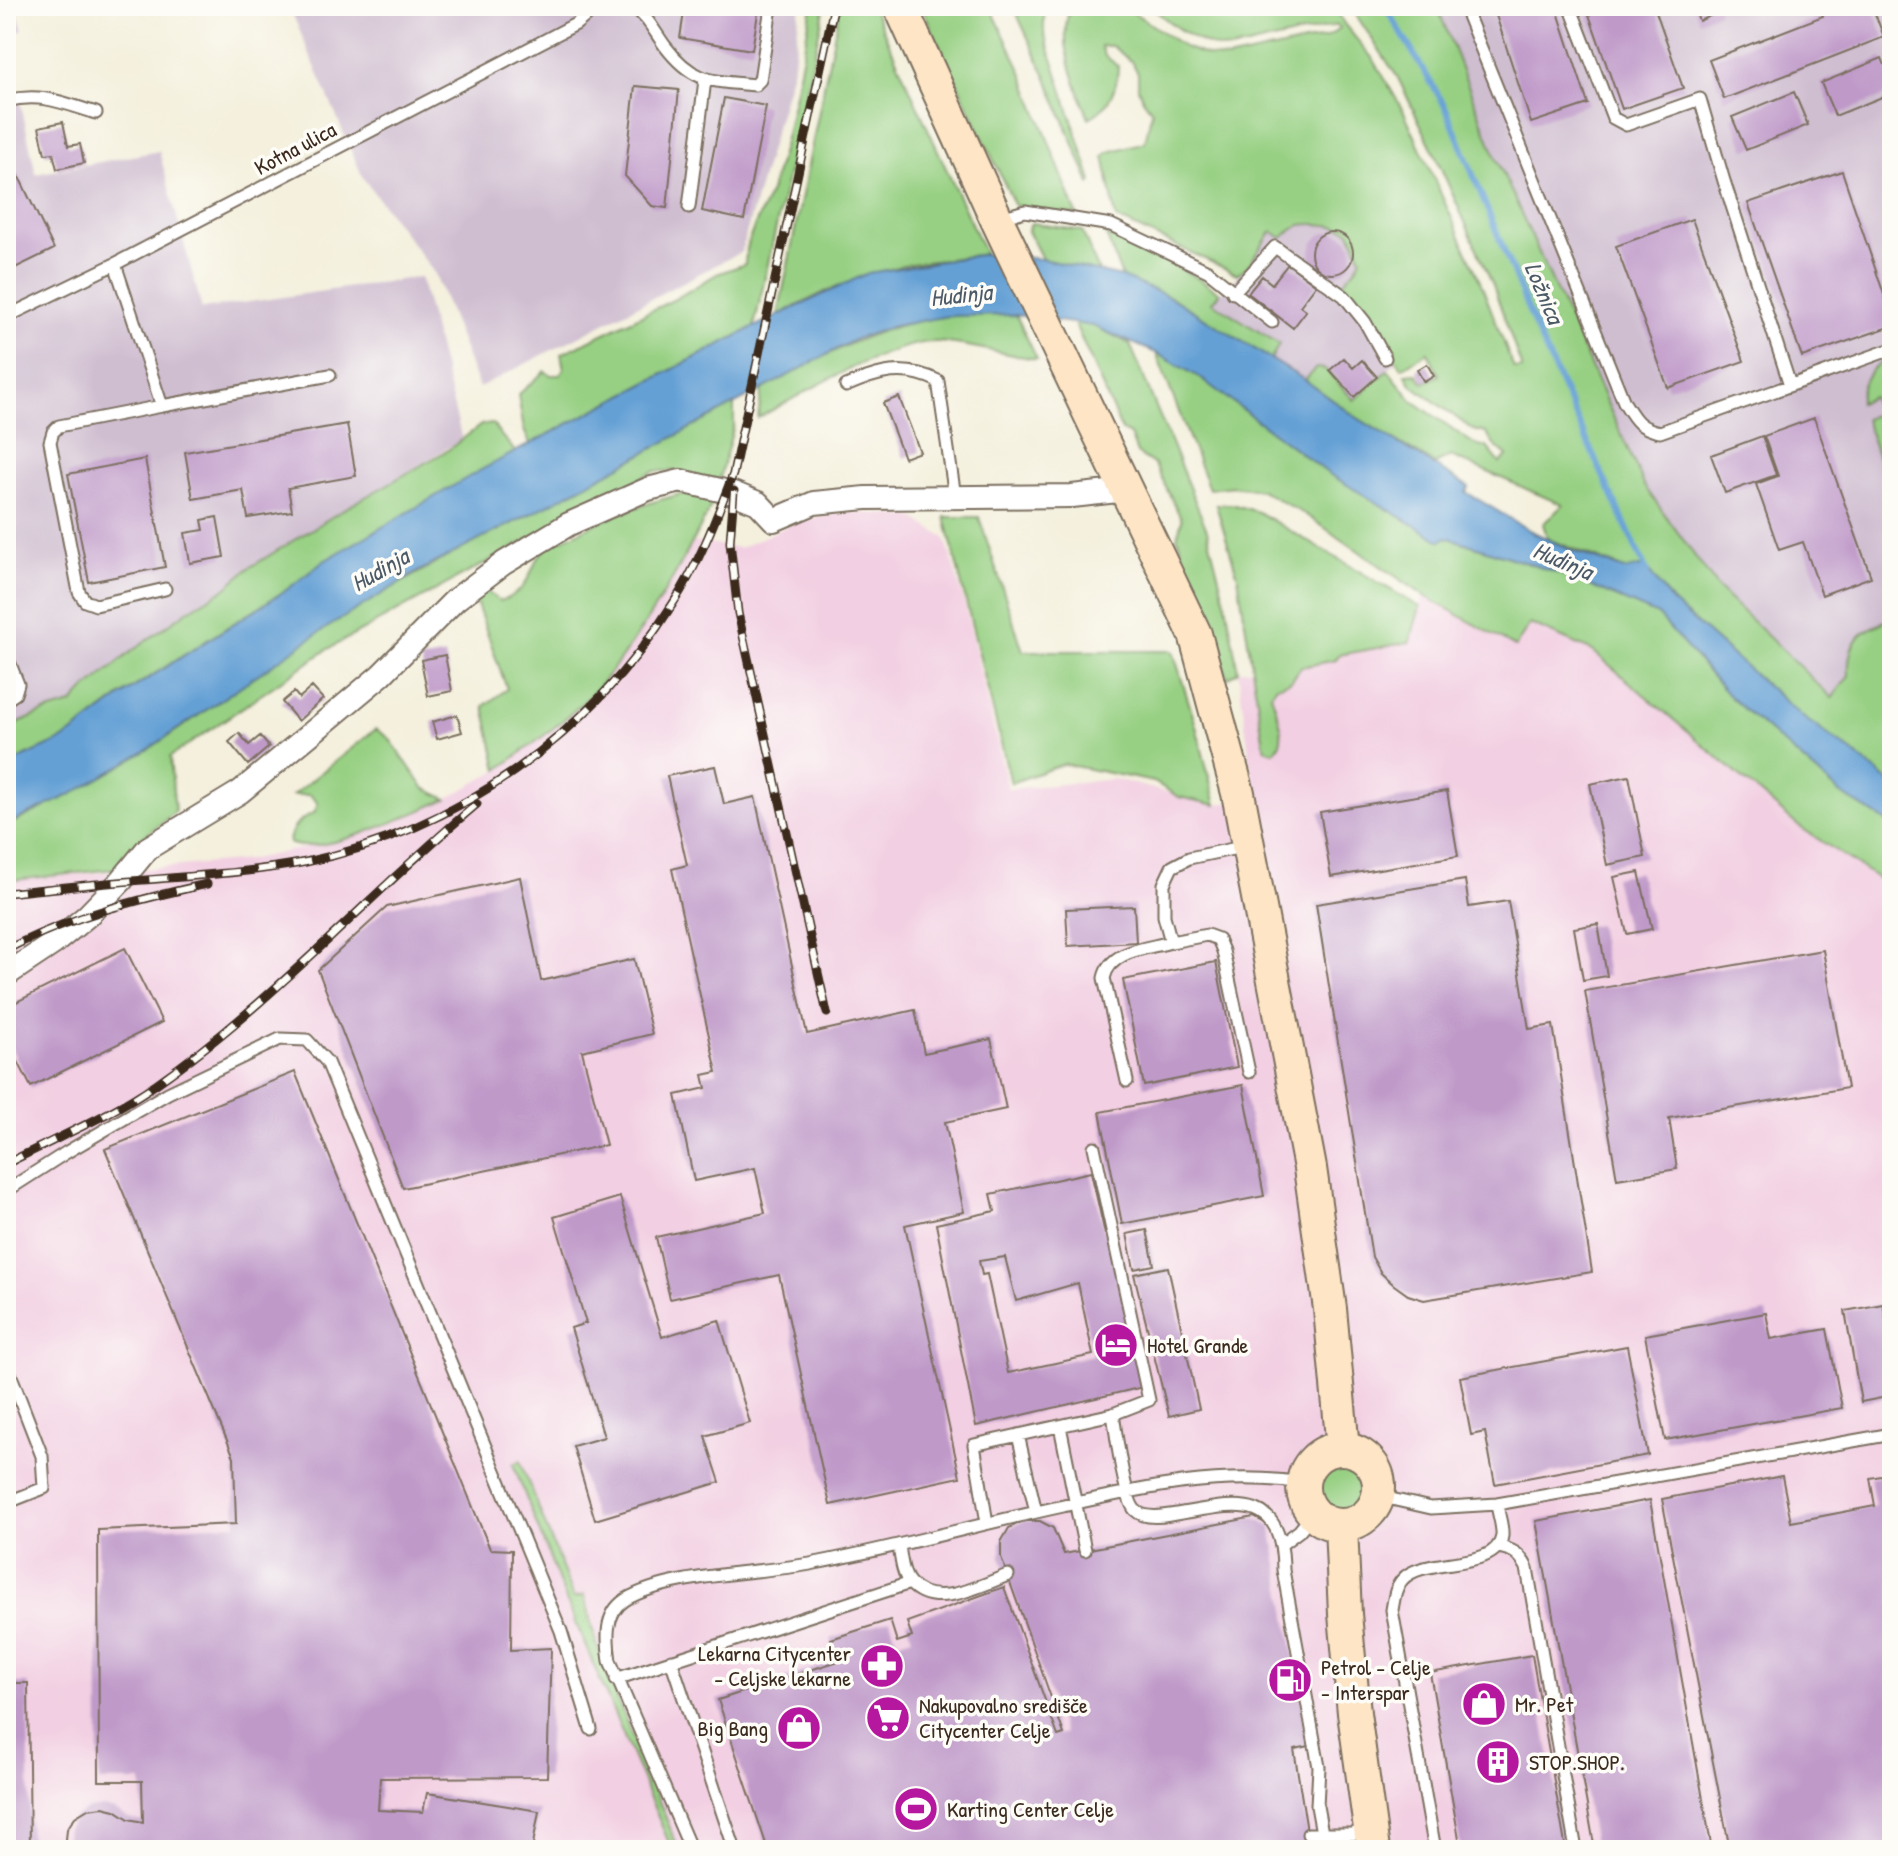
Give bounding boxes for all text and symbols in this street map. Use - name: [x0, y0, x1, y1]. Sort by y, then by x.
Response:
- street label: Kotna ulica: [249, 114, 341, 182]
- water label: Ložnica: [1518, 257, 1573, 331]
- water label: Hudinja: [929, 275, 996, 313]
- water label: Hudinja: [1529, 533, 1600, 588]
- water label: Hudinja: [345, 539, 416, 598]
- hotel icon: Hotel Grande: [1092, 1321, 1140, 1369]
- place label: Hotel Grande: [1147, 1330, 1249, 1360]
- place label: Lekarna Citycenter - Celjske lekarne: [698, 1638, 852, 1693]
- pharmacy icon: Lekarna Citycenter - Celjske lekarne: [858, 1642, 906, 1690]
- place label: Petrol - Celje - Interspar: [1321, 1652, 1431, 1707]
- fuel station icon: Petrol - Celje - Interspar: [1266, 1656, 1314, 1704]
- shop icon: Mr. Pet: [1460, 1680, 1508, 1728]
- place label: Mr. Pet: [1515, 1689, 1574, 1719]
- place label: Nakupovalno središče Citycenter Celje: [919, 1690, 1088, 1745]
- supermarket icon: Nakupovalno središče Citycenter Celje: [864, 1694, 912, 1742]
- shop icon: Big Bang: [775, 1704, 823, 1752]
- place label: Big Bang: [698, 1713, 768, 1743]
- building icon: STOP.SHOP.: [1474, 1738, 1522, 1786]
- place label: STOP.SHOP.: [1529, 1747, 1625, 1777]
- sports icon: Karting Center Celje: [892, 1785, 940, 1833]
- place label: Karting Center Celje: [947, 1794, 1114, 1824]

